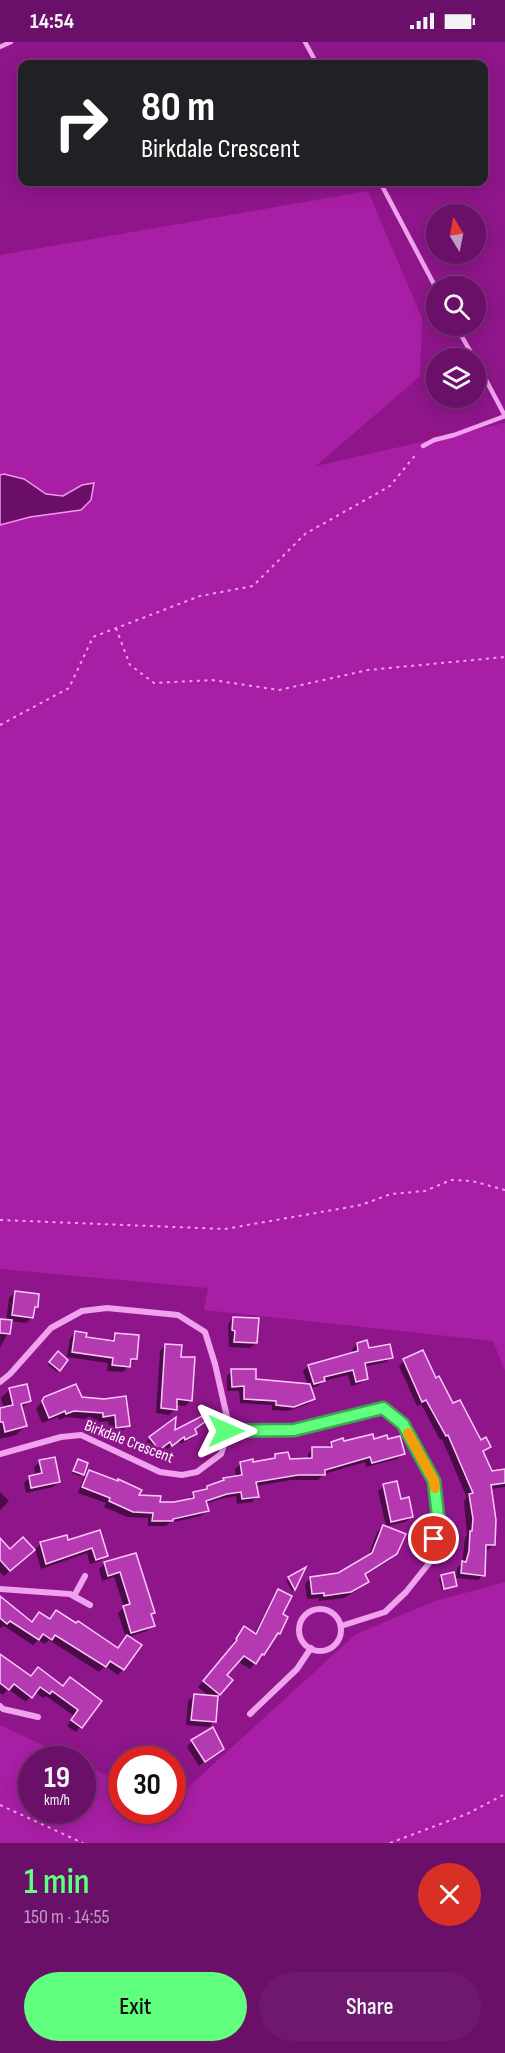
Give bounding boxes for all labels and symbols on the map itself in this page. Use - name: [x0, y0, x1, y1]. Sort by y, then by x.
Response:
- north arrow: [426, 204, 486, 264]
- position arrow: [194, 1399, 258, 1463]
- street label: Birkdale Crescent: [82, 1416, 176, 1468]
- pin: [408, 1513, 459, 1564]
- speed limit sign: 30: [108, 1746, 186, 1824]

